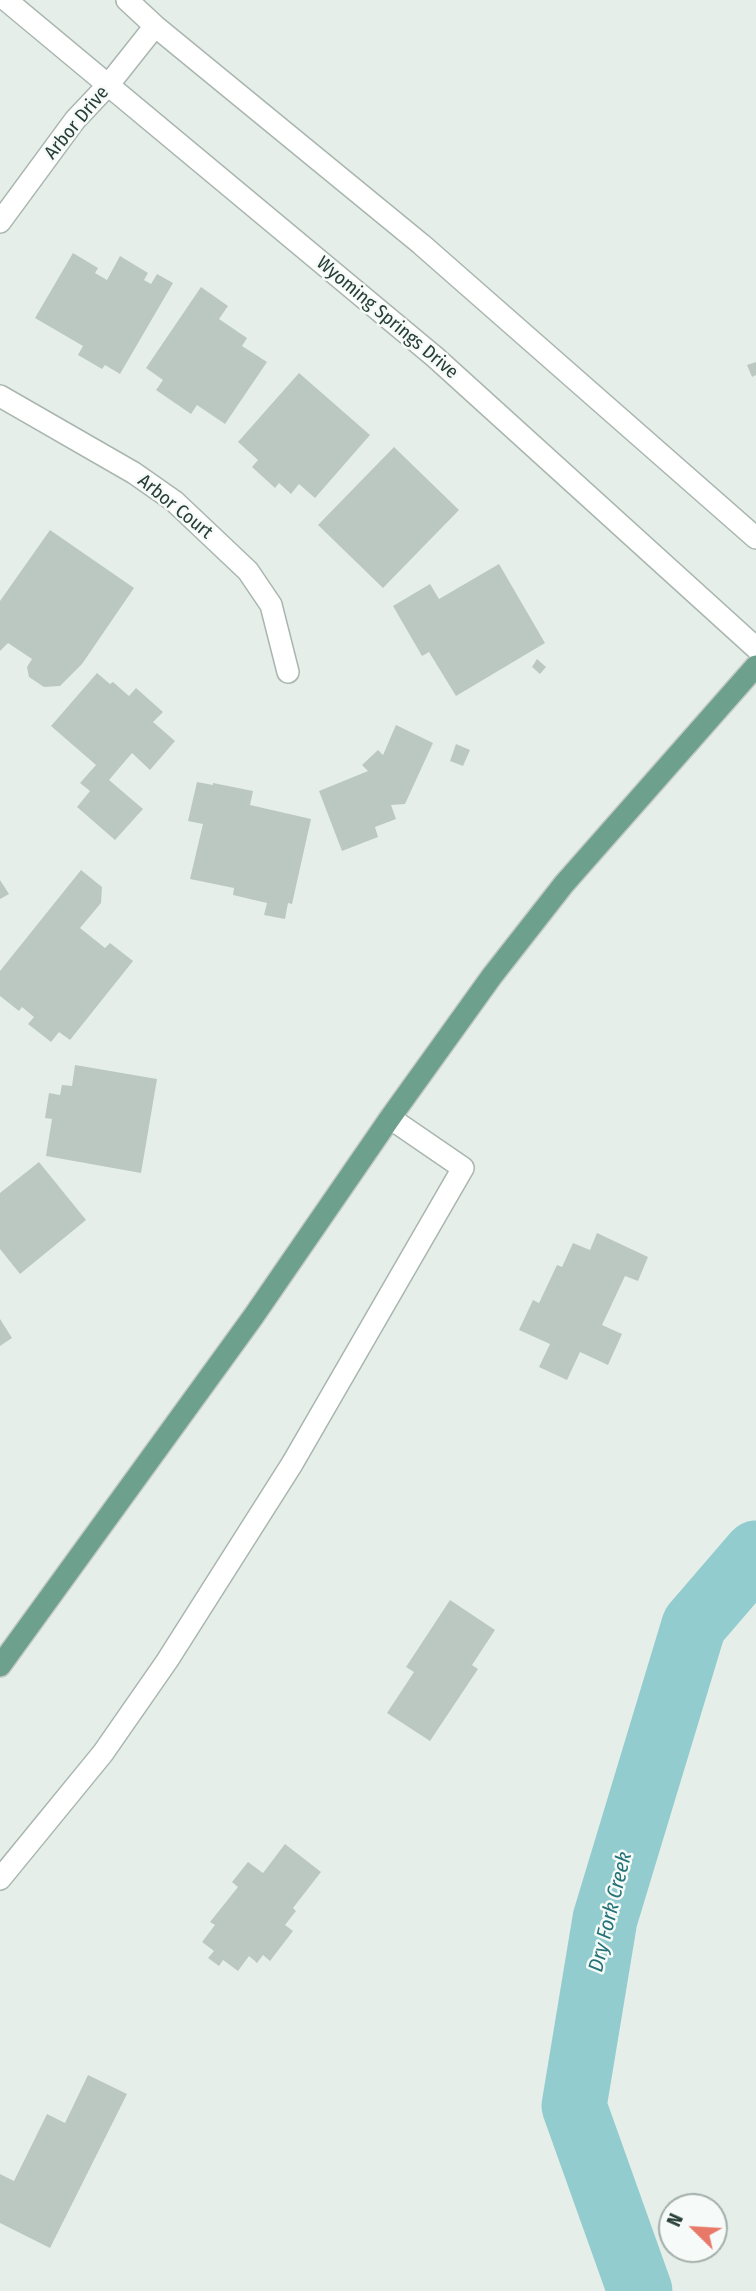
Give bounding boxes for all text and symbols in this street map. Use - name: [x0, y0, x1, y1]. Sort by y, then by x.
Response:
- street label: Arbor Drive: [40, 82, 114, 164]
- street label: Wyoming Springs Drive: [311, 252, 463, 384]
- street label: Arbor Court: [133, 470, 217, 544]
- water label: Dry Fork Creek: [584, 1849, 638, 1975]
- north arrow: [658, 2193, 728, 2263]
- text: N: [662, 2210, 688, 2230]

